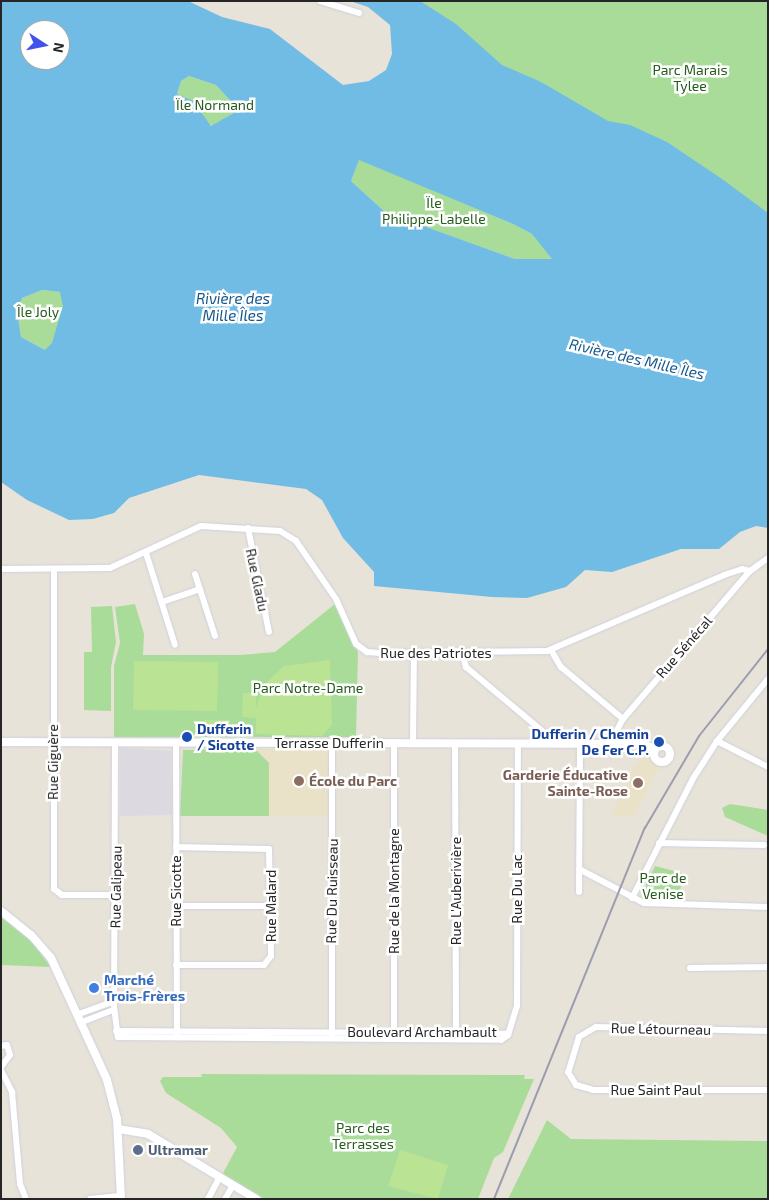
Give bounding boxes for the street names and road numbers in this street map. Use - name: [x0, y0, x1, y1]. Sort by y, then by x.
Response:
- street label: Rue Gladu: [242, 547, 272, 613]
- street label: Rue Sénécal: [652, 612, 716, 682]
- street label: Rue des Patriotes: [380, 645, 492, 661]
- street label: Rue Giguère: [45, 724, 61, 800]
- street label: Terrasse Dufferin: [274, 735, 384, 751]
- street label: Rue de la Montagne: [386, 828, 402, 954]
- street label: Rue L'Auberivière: [448, 837, 464, 945]
- street label: Rue Du Ruisseau: [323, 838, 341, 944]
- street label: Rue Galipeau: [107, 846, 125, 928]
- street label: Rue Du Lac: [509, 854, 525, 924]
- street label: Rue Sicotte: [168, 855, 184, 927]
- street label: Rue Malard: [263, 870, 279, 942]
- street label: Rue Létourneau: [611, 1020, 711, 1038]
- street label: Boulevard Archambault: [347, 1024, 497, 1040]
- street label: Rue Saint Paul: [611, 1082, 701, 1098]

